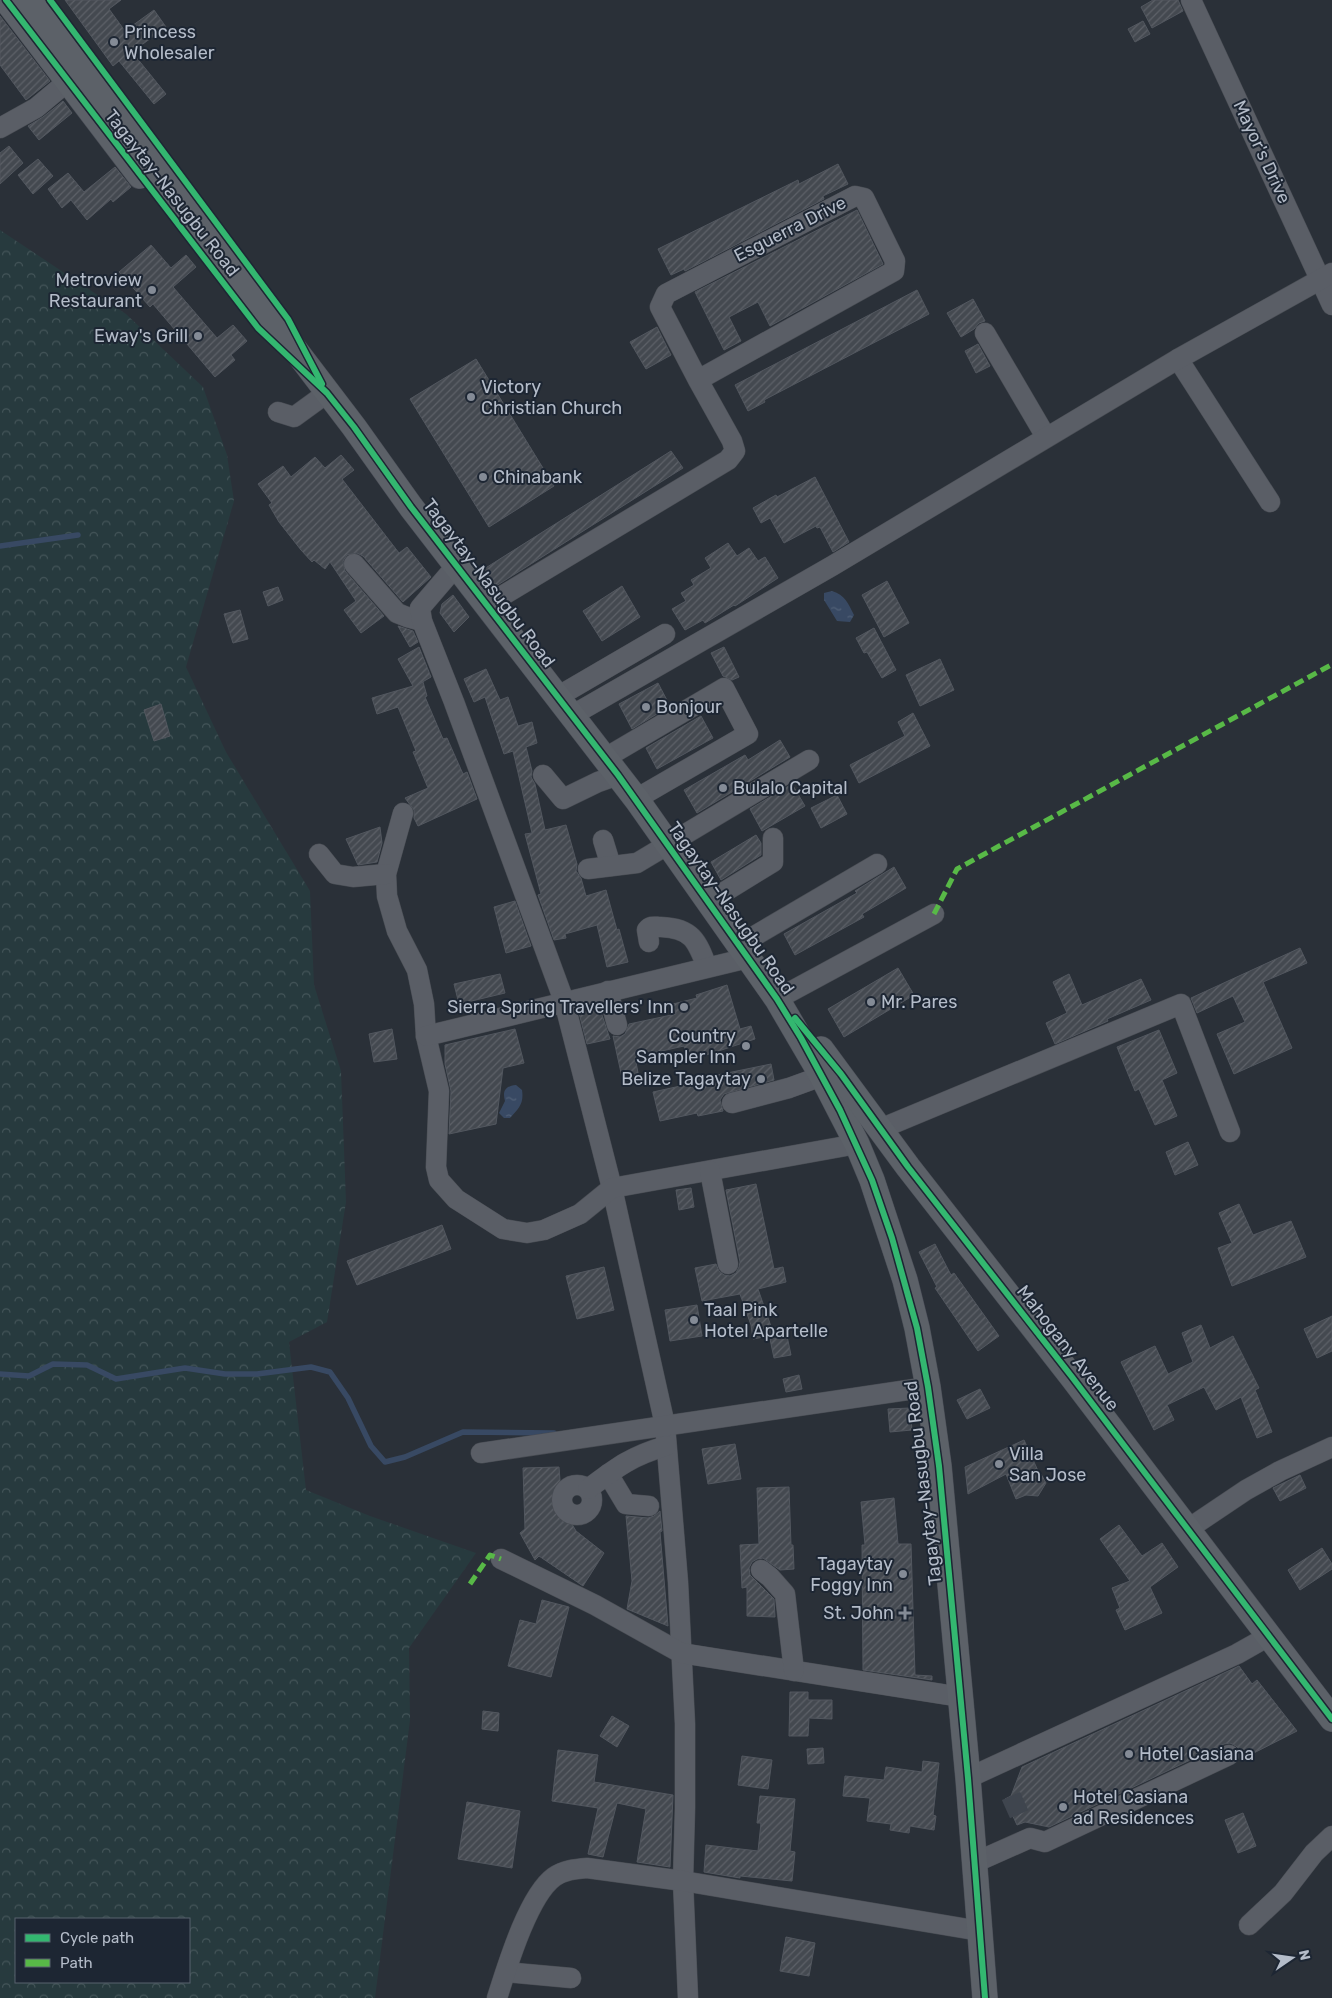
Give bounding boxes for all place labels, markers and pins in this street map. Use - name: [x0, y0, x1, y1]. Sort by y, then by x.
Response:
- place label: Princess Wholesaler: [124, 21, 215, 64]
- marker: Princess Wholesaler: [108, 36, 120, 48]
- place label: Metroview Restaurant: [49, 269, 142, 312]
- marker: Metroview Restaurant: [146, 284, 158, 296]
- place label: Eway's Grill: [94, 325, 188, 347]
- marker: Eway's Grill: [192, 330, 204, 342]
- place label: Victory Christian Church: [481, 376, 622, 419]
- marker: Victory Christian Church: [465, 391, 477, 403]
- place label: Chinabank: [493, 466, 583, 488]
- marker: Chinabank: [477, 471, 489, 483]
- place label: Bonjour: [656, 696, 722, 718]
- marker: Bonjour: [640, 701, 652, 713]
- place label: Bulalo Capital: [733, 777, 848, 799]
- marker: Bulalo Capital: [717, 782, 729, 794]
- place label: Mr. Pares: [881, 991, 957, 1013]
- place label: Sierra Spring Travellers' Inn: [447, 996, 674, 1018]
- marker: Mr. Pares: [865, 996, 877, 1008]
- marker: Sierra Spring Travellers' Inn: [678, 1001, 690, 1013]
- place label: Country Sampler Inn: [636, 1025, 736, 1068]
- marker: Country Sampler Inn: [740, 1040, 752, 1052]
- place label: Belize Tagaytay: [621, 1068, 751, 1090]
- marker: Belize Tagaytay: [755, 1073, 767, 1085]
- place label: Taal Pink Hotel Apartelle: [704, 1299, 828, 1342]
- marker: Taal Pink Hotel Apartelle: [688, 1314, 700, 1326]
- place label: Villa San Jose: [1009, 1443, 1086, 1486]
- marker: Villa San Jose: [993, 1458, 1005, 1470]
- place label: Tagaytay Foggy Inn: [810, 1553, 893, 1596]
- marker: Tagaytay Foggy Inn: [897, 1568, 909, 1580]
- place label: St. John: [823, 1602, 894, 1624]
- marker: St. John: [898, 1606, 912, 1620]
- place label: Hotel Casiana: [1139, 1743, 1254, 1765]
- marker: Hotel Casiana: [1123, 1748, 1135, 1760]
- place label: Hotel Casiana ad Residences: [1073, 1786, 1194, 1829]
- marker: Hotel Casiana ad Residences: [1057, 1801, 1069, 1813]

